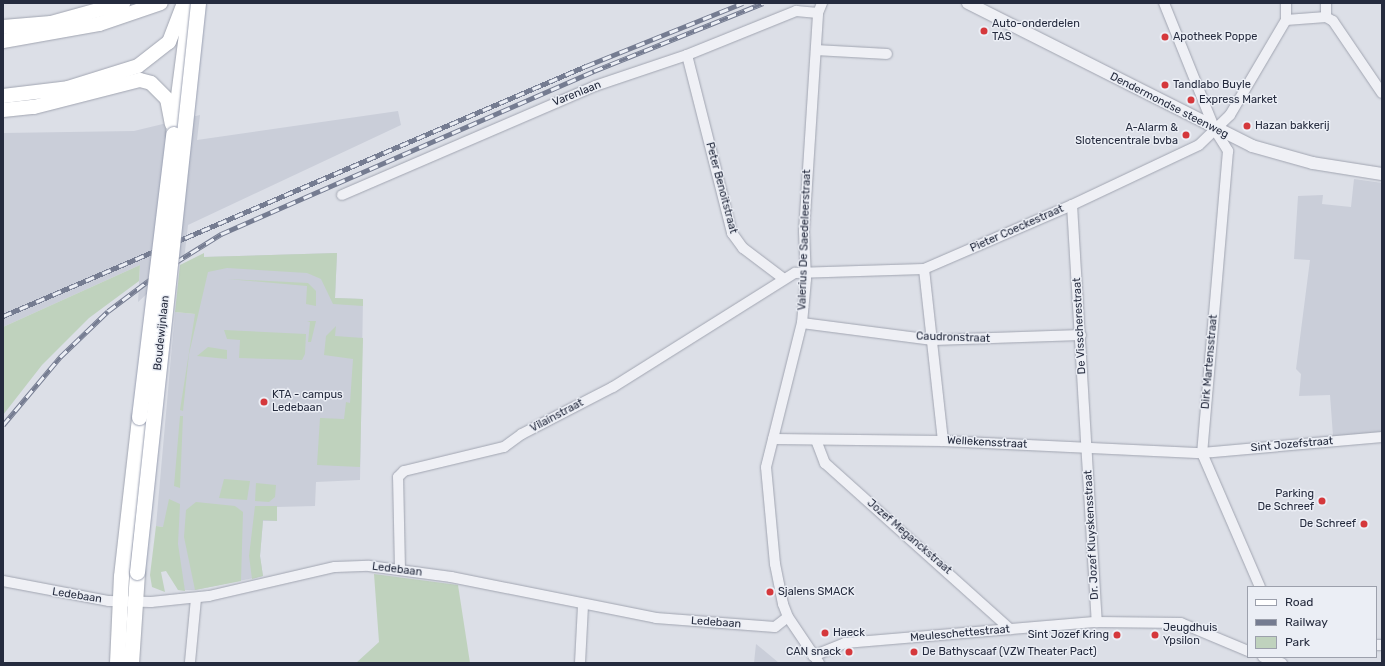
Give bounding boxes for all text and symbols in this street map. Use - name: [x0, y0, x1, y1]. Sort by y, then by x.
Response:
- place label: Auto-onderdelen TAS: [992, 18, 1080, 44]
- marker: Auto-onderdelen TAS: [979, 26, 989, 36]
- place label: Apotheek Poppe: [1173, 30, 1257, 44]
- marker: Apotheek Poppe: [1160, 32, 1170, 42]
- street label: Dendermondse steenweg: [1108, 70, 1230, 142]
- street label: Varenlaan: [551, 78, 603, 110]
- place label: Tandlabo Buyle: [1173, 78, 1251, 92]
- marker: Tandlabo Buyle: [1160, 80, 1170, 90]
- place label: Express Market: [1199, 93, 1277, 107]
- marker: Express Market: [1186, 95, 1196, 105]
- place label: Hazan bakkerij: [1255, 119, 1329, 133]
- marker: Hazan bakkerij: [1242, 121, 1252, 131]
- place label: A-Alarm & Slotencentrale bvba: [1075, 122, 1178, 148]
- marker: A-Alarm & Slotencentrale bvba: [1181, 130, 1191, 140]
- street label: Peter Benoitstraat: [702, 141, 740, 235]
- street label: Valerius De Saedeleerstraat: [796, 169, 814, 311]
- street label: Pieter Coeckestraat: [968, 202, 1066, 256]
- street label: De Visscherestraat: [1071, 277, 1089, 375]
- street label: Boudewijnlaan: [152, 295, 172, 371]
- street label: Dirk Martensstraat: [1199, 314, 1221, 410]
- street label: Caudronstraat: [916, 330, 990, 346]
- place label: KTA - campus Ledebaan: [272, 389, 343, 415]
- street label: Vilainstraat: [528, 396, 586, 436]
- marker: KTA - campus Ledebaan: [259, 397, 269, 407]
- street label: Wellekensstraat: [946, 434, 1028, 452]
- street label: Sint Jozefstraat: [1250, 435, 1334, 455]
- street label: Dr. Jozef Kluyskensstraat: [1082, 470, 1102, 600]
- place label: Parking De Schreef: [1257, 488, 1314, 514]
- marker: Parking De Schreef: [1317, 496, 1327, 506]
- street label: Jozef Meganckstraat: [864, 497, 954, 577]
- place label: De Schreef: [1299, 517, 1356, 531]
- marker: De Schreef: [1359, 519, 1369, 529]
- street label: Ledebaan: [371, 560, 423, 580]
- place label: Sjalens SMACK: [778, 585, 854, 599]
- street label: Ledebaan: [51, 586, 103, 606]
- legend: [1247, 586, 1377, 658]
- marker: Sjalens SMACK: [765, 587, 775, 597]
- text: Road: [1285, 595, 1313, 609]
- street label: Ledebaan: [690, 615, 742, 631]
- text: Railway: [1285, 615, 1328, 629]
- place label: Jeugdhuis Ypsilon: [1163, 622, 1217, 648]
- street label: Meuleschettestraat: [910, 623, 1010, 645]
- place label: Haeck: [833, 626, 865, 640]
- marker: Haeck: [820, 628, 830, 638]
- place label: Sint Jozef Kring: [1027, 628, 1109, 642]
- marker: Sint Jozef Kring: [1112, 630, 1122, 640]
- marker: Jeugdhuis Ypsilon: [1150, 630, 1160, 640]
- text: Park: [1285, 635, 1310, 649]
- place label: CAN snack: [786, 645, 841, 659]
- place label: De Bathyscaaf (VZW Theater Pact): [922, 645, 1098, 659]
- marker: CAN snack: [844, 647, 854, 657]
- marker: De Bathyscaaf (VZW Theater Pact): [909, 647, 919, 657]

